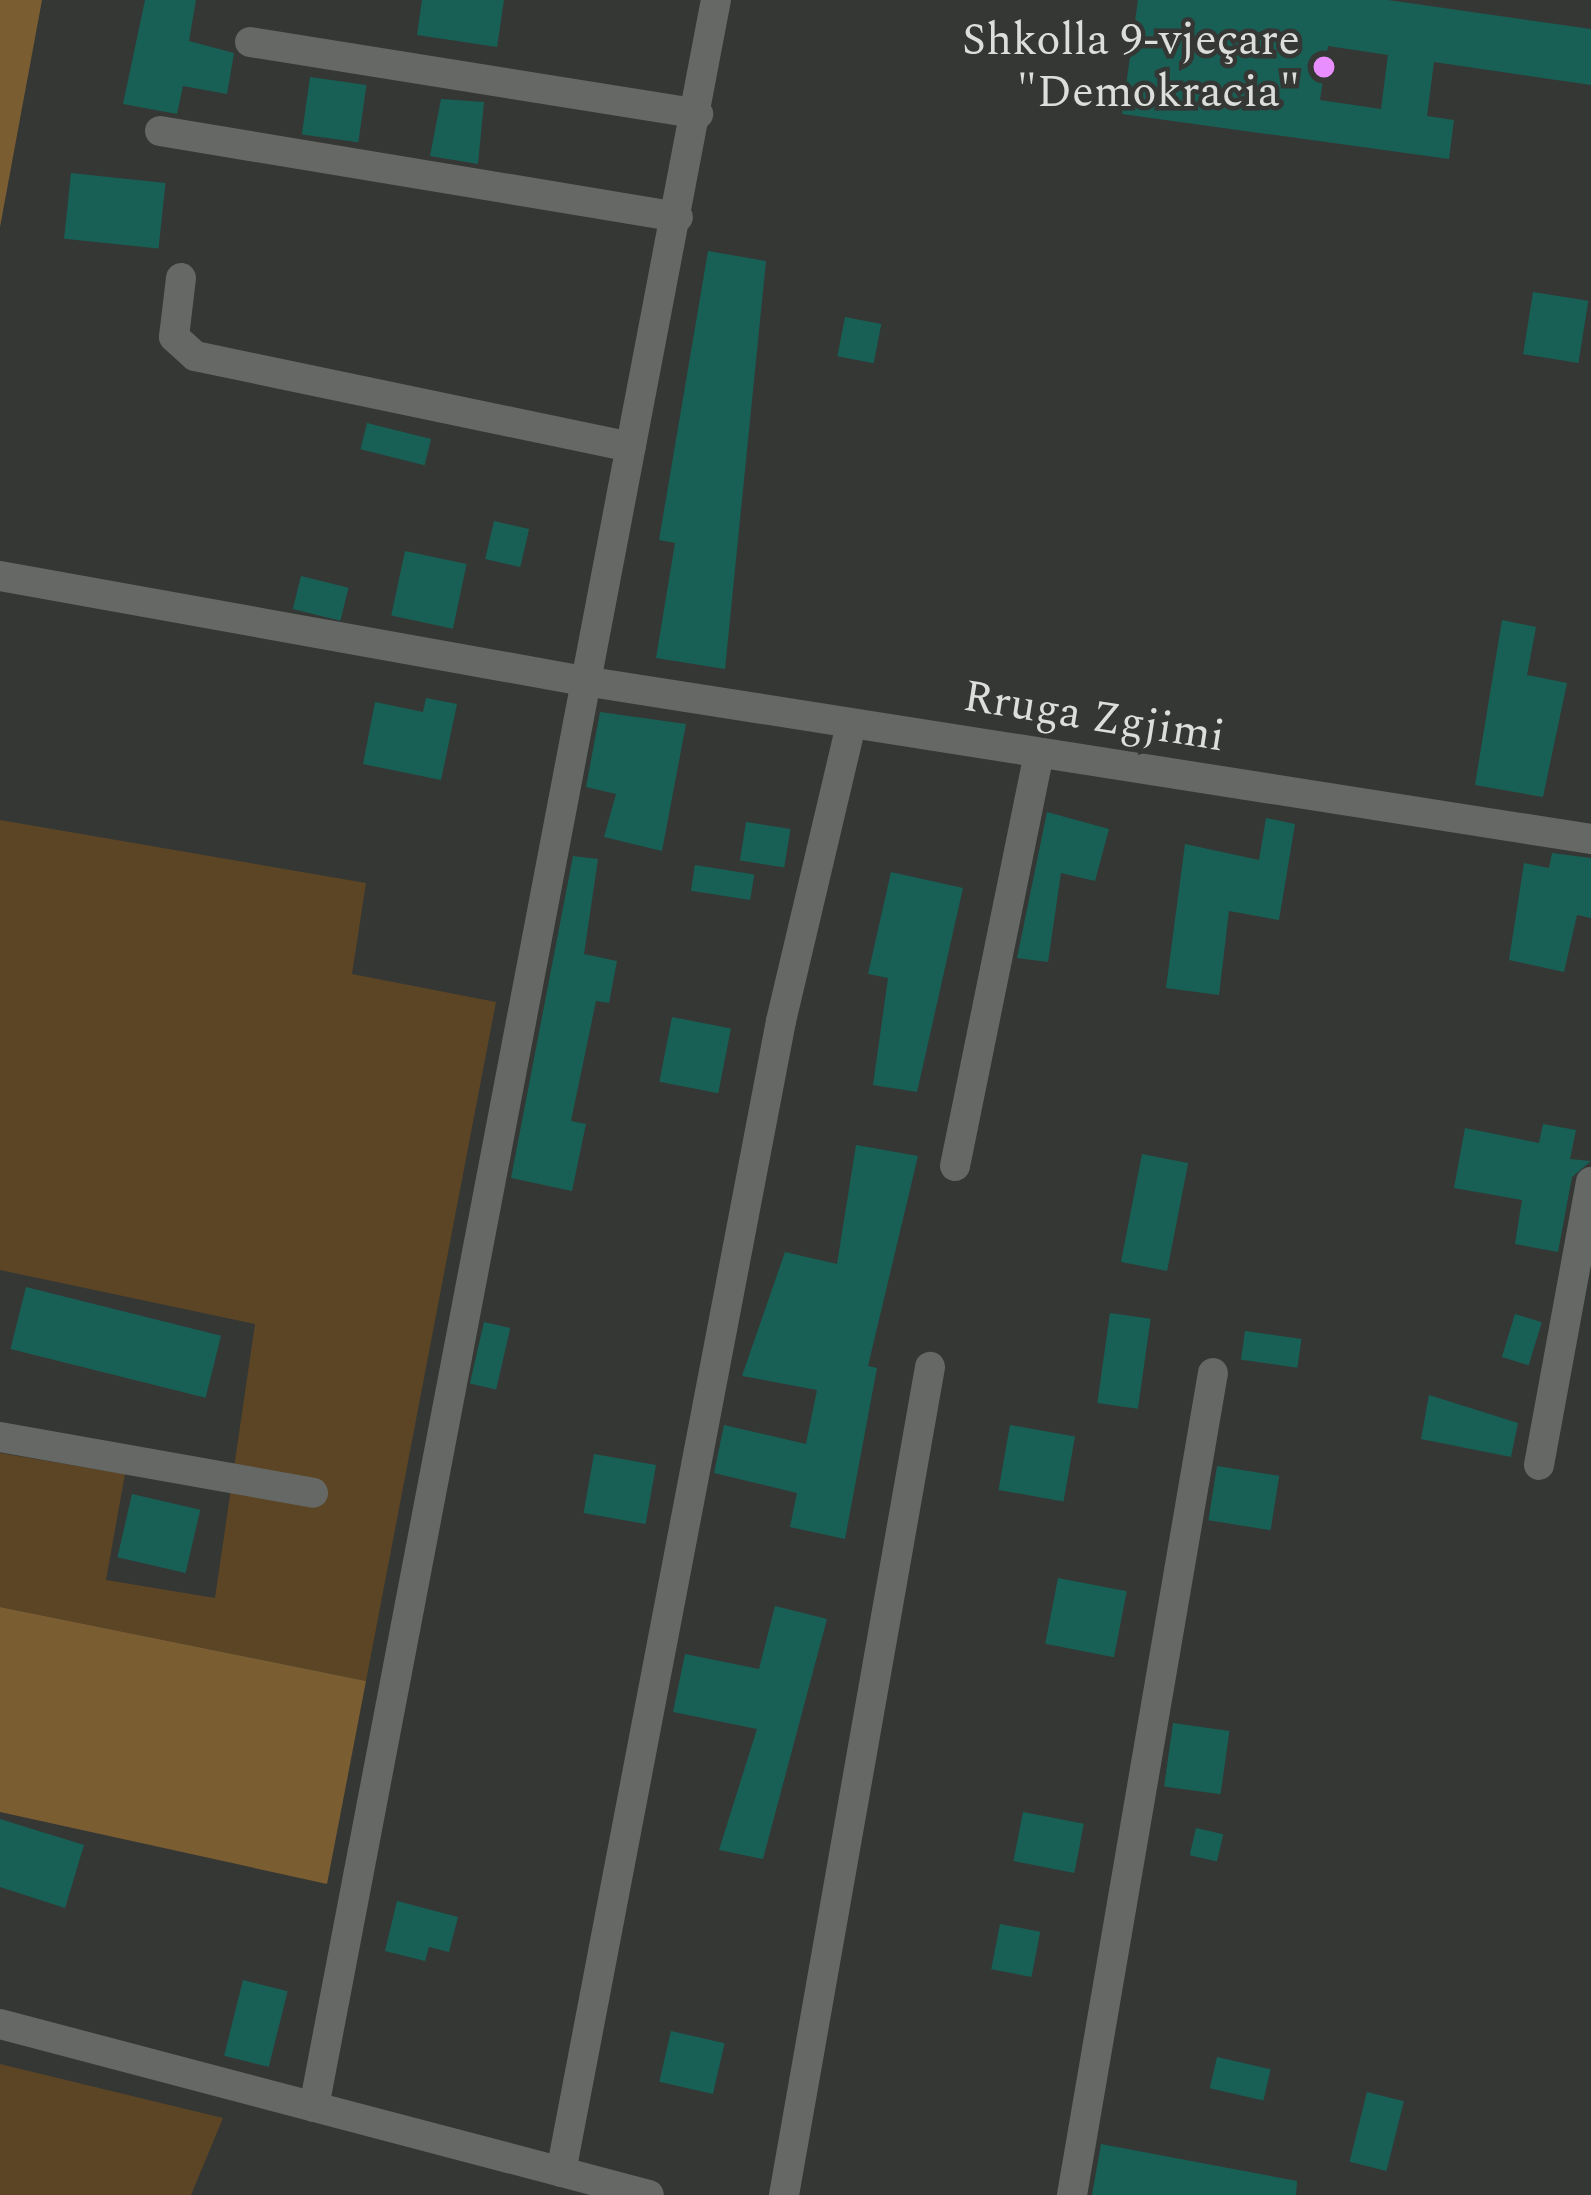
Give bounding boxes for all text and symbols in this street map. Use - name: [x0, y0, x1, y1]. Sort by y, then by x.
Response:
- place label: Shkolla 9-vjeçare "Demokracia": [962, 14, 1300, 120]
- marker: Shkolla 9-vjeçare "Demokracia": [1311, 54, 1337, 80]
- street label: Rruga Zgjimi: [960, 670, 1228, 764]

